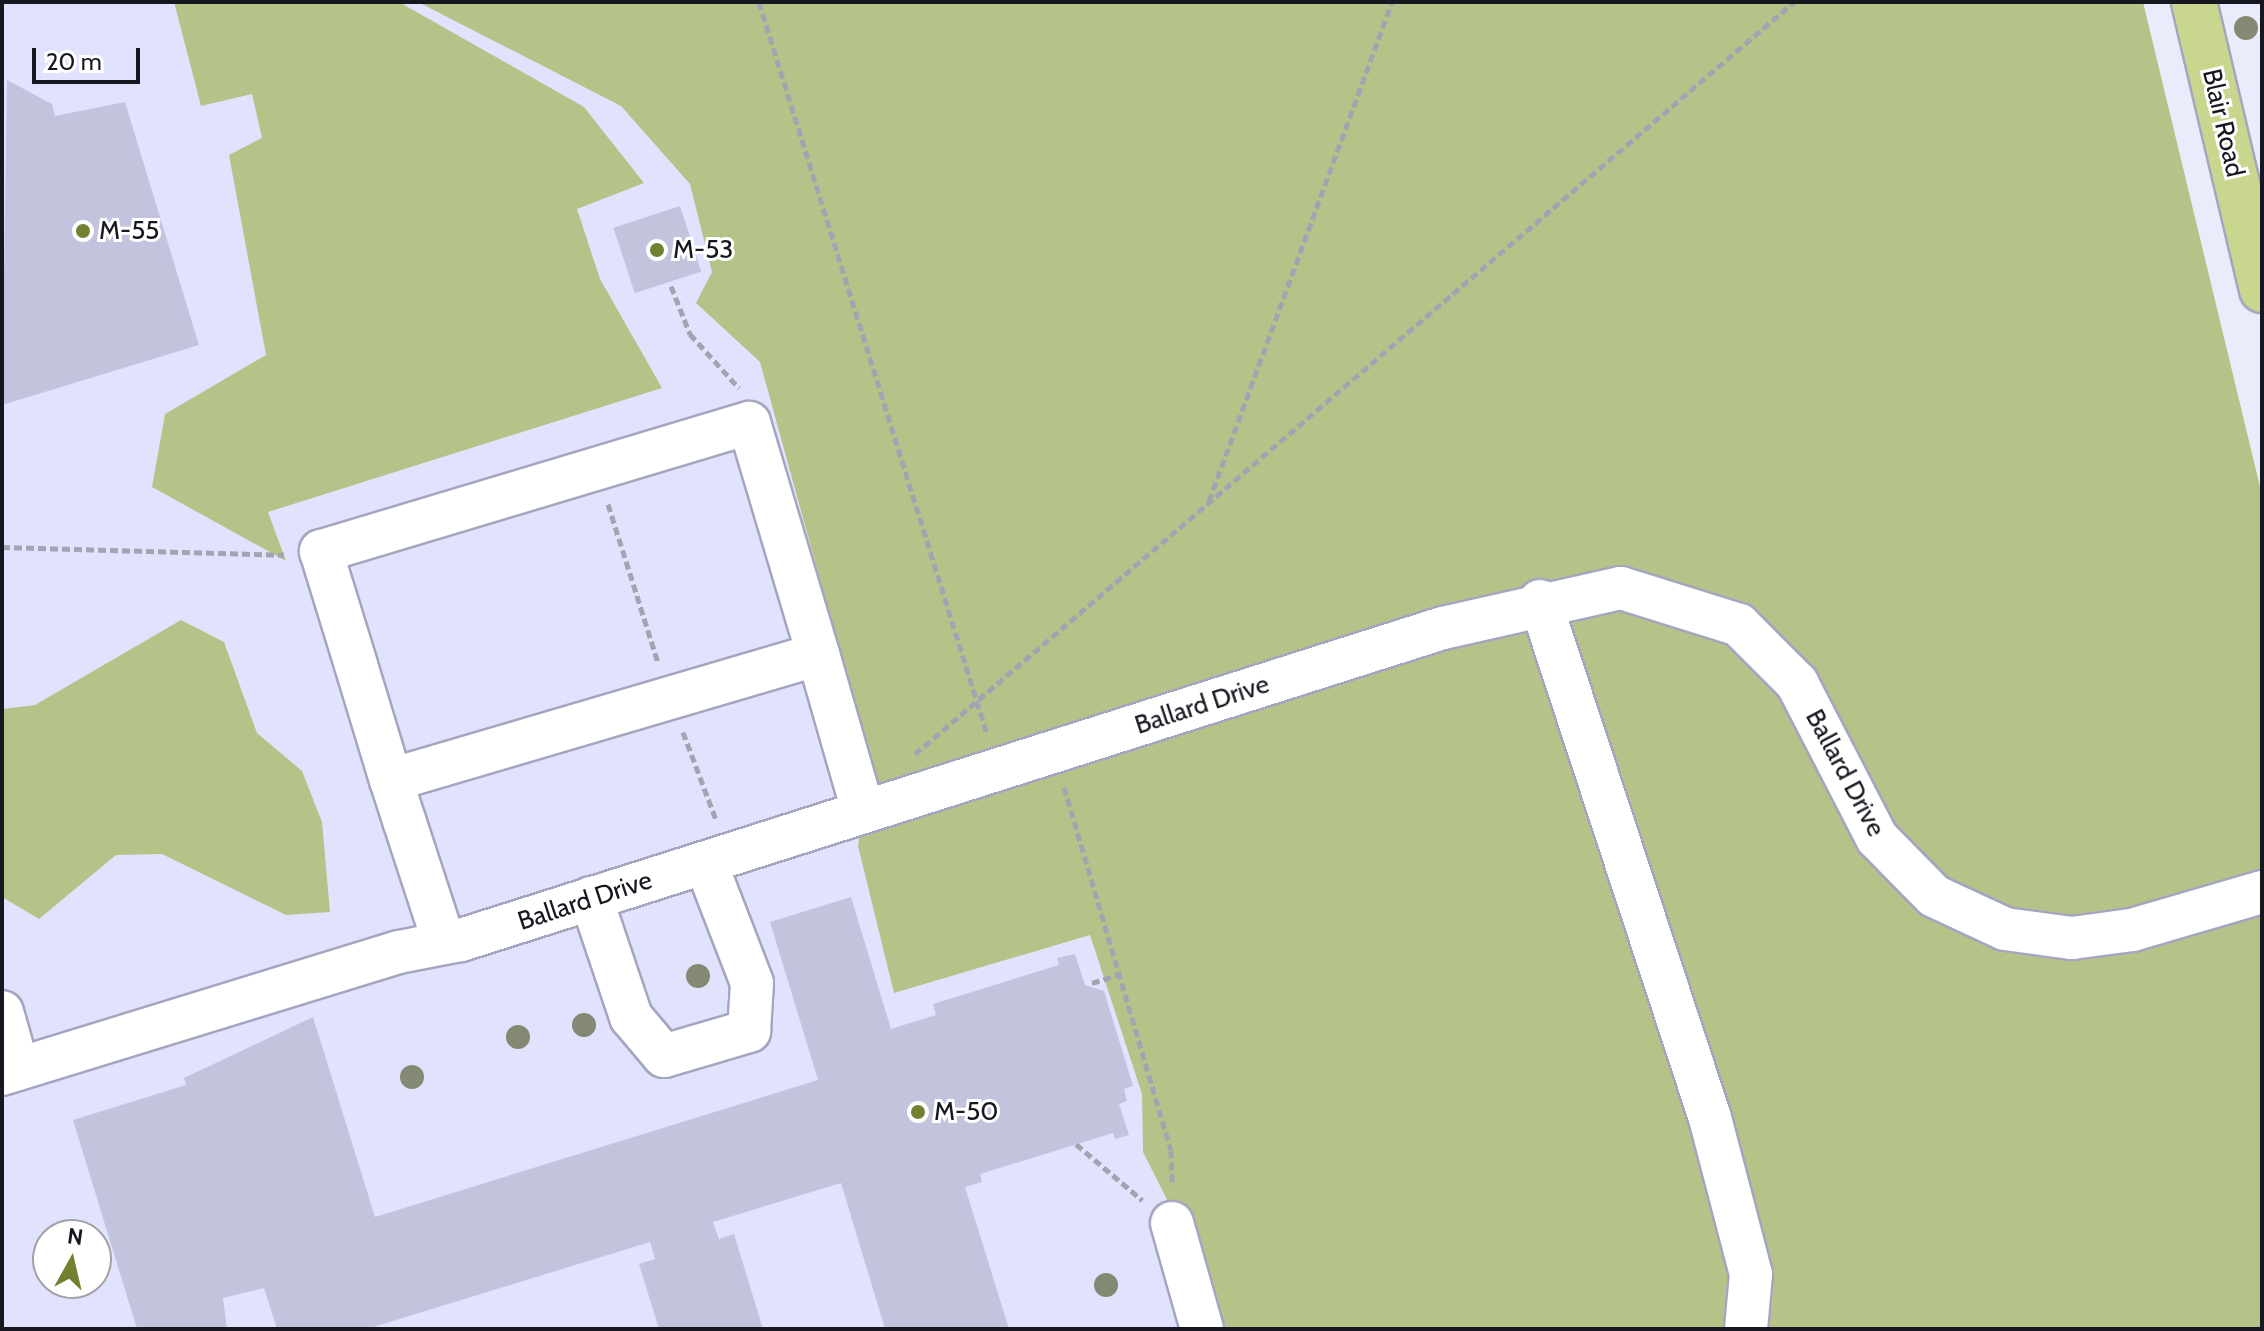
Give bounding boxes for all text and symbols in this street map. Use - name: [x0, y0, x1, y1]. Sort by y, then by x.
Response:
- scale bar: [36, 32, 144, 82]
- text: 20 m: [46, 47, 102, 76]
- street label: Blair Road: [2195, 66, 2251, 180]
- place label: M-55: [99, 215, 159, 247]
- marker: M-55: [74, 222, 92, 240]
- place label: M-53: [673, 234, 733, 266]
- marker: M-53: [648, 241, 666, 259]
- street label: Ballard Drive: [1131, 669, 1273, 741]
- street label: Ballard Drive: [1799, 704, 1891, 842]
- street label: Ballard Drive: [514, 865, 656, 937]
- place label: M-50: [934, 1096, 998, 1128]
- marker: M-50: [909, 1103, 927, 1121]
- north arrow: [32, 1219, 112, 1299]
- text: N: [66, 1222, 85, 1251]

